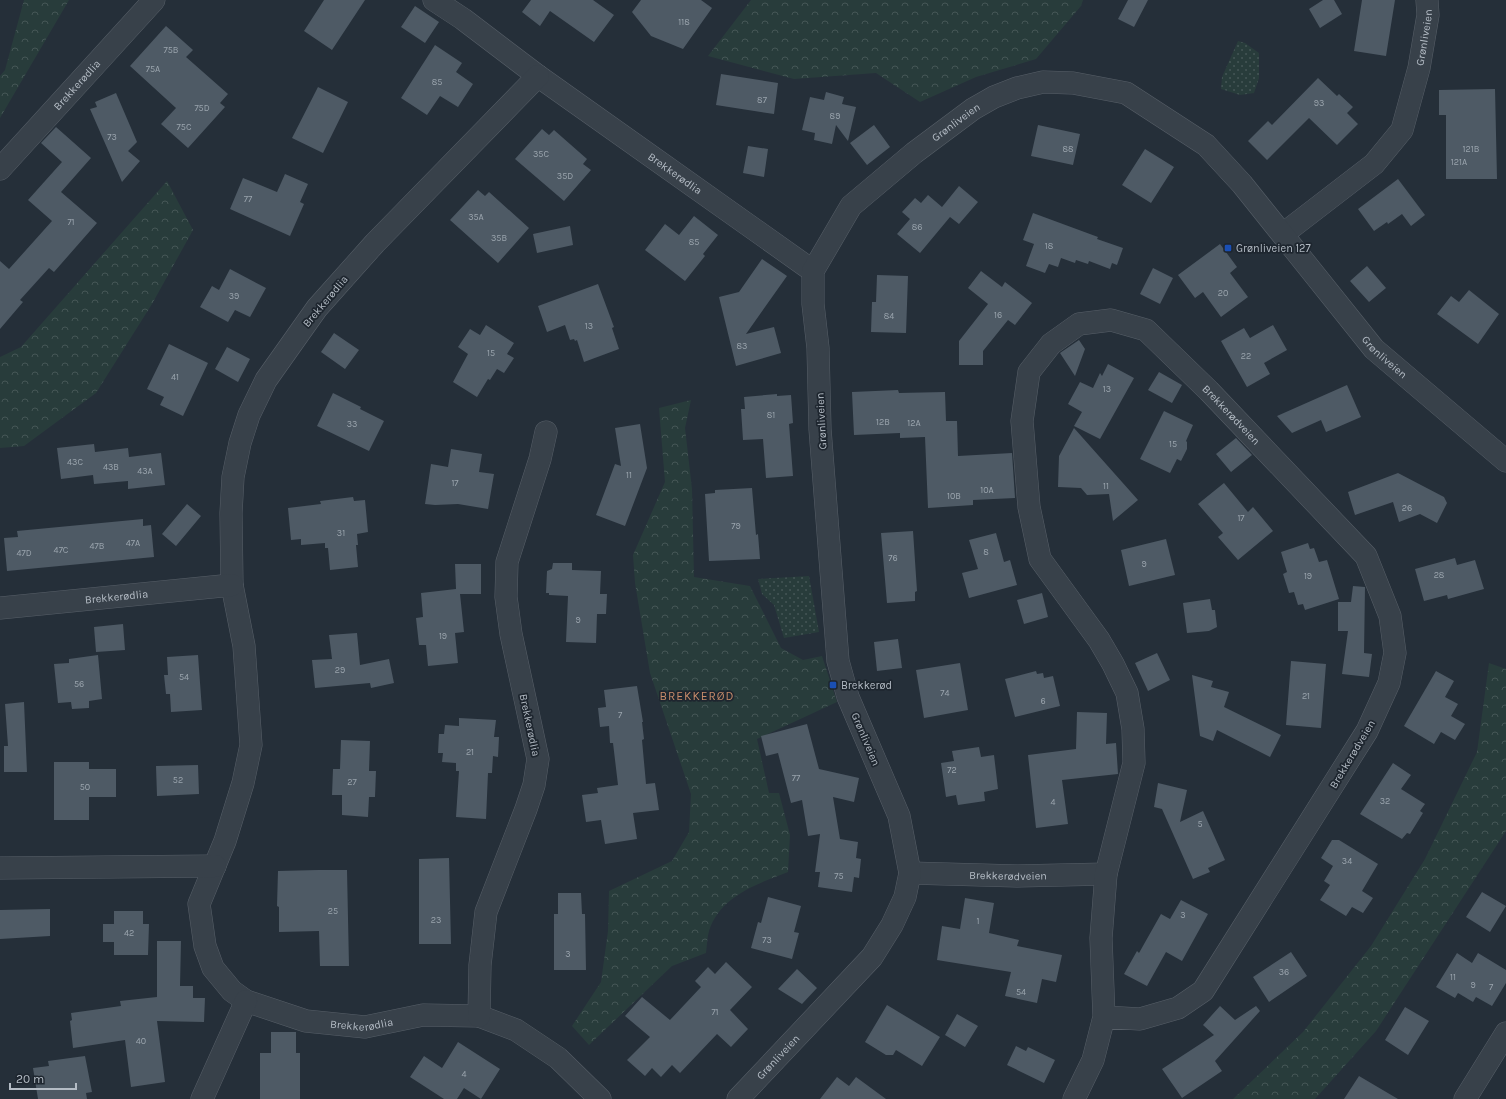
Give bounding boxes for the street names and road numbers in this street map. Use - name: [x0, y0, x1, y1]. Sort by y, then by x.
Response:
- street label: Grønliveien: [1413, 9, 1435, 67]
- street label: Brekkerødlia: [51, 57, 103, 113]
- street label: Grønliveien: [929, 100, 983, 144]
- street label: Brekkerødlia: [645, 150, 705, 197]
- street label: Brekkerødlia: [300, 273, 351, 330]
- street label: Grønliveien: [1359, 333, 1410, 381]
- street label: Brekkerødveien: [1200, 382, 1263, 448]
- street label: Grønliveien: [814, 392, 829, 450]
- street label: Brekkerødlia: [84, 587, 149, 607]
- street label: Brekkerødlia: [517, 693, 542, 757]
- street label: Grønliveien: [848, 711, 883, 768]
- street label: Brekkerødveien: [1327, 718, 1378, 791]
- street label: Brekkerødveien: [969, 869, 1047, 883]
- street label: Brekkerødlia: [329, 1015, 394, 1034]
- street label: Grønliveien: [754, 1032, 802, 1082]

